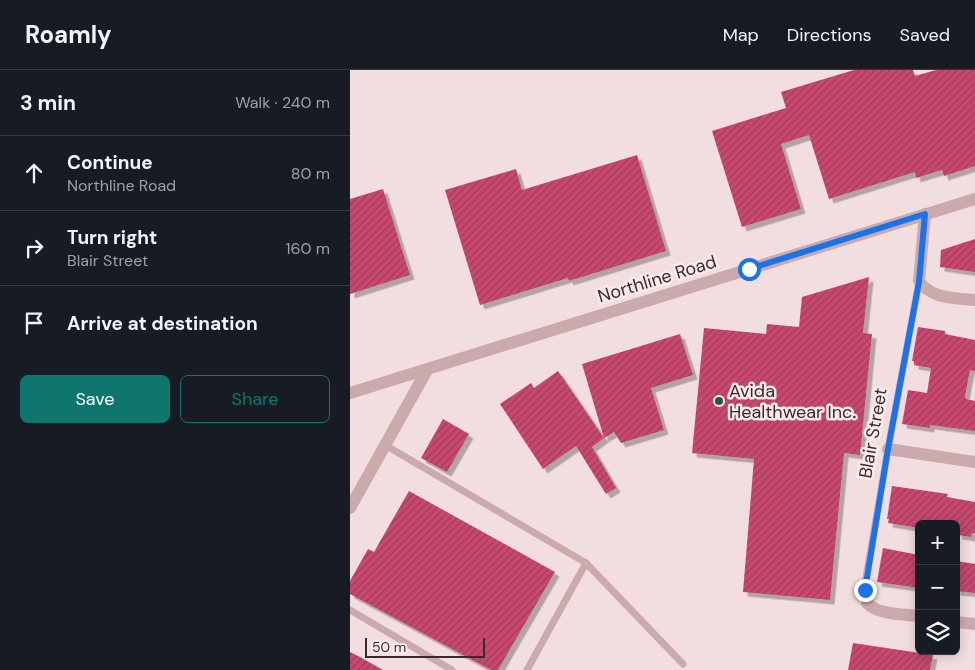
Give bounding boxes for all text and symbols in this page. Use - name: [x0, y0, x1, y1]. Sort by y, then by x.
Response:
- text: Roamly: [25, 19, 112, 50]
- text: Map: [723, 23, 759, 47]
- text: Directions: [787, 23, 872, 47]
- text: Saved: [900, 23, 950, 47]
- text: 3 min: [20, 89, 76, 117]
- text: Walk · 240 m: [235, 92, 330, 113]
- text: Continue: [67, 150, 153, 175]
- icon: ahead: [20, 159, 48, 187]
- text: 80 m: [291, 163, 330, 184]
- text: Northline Road: [67, 175, 176, 196]
- text: Turn right: [67, 225, 157, 250]
- icon: right: [20, 234, 48, 262]
- text: 160 m: [286, 238, 330, 259]
- text: Blair Street: [67, 250, 148, 271]
- street label: Northline Road: [595, 250, 719, 308]
- route start: [738, 258, 761, 281]
- icon: arrive: [20, 309, 48, 337]
- text: Arrive at destination: [67, 311, 258, 336]
- button: Save: [20, 375, 170, 423]
- button: Share: [180, 375, 330, 423]
- place label: Avida Healthwear Inc.: [729, 379, 856, 424]
- street label: Blair Street: [853, 386, 893, 480]
- marker: Avida Healthwear Inc.: [713, 395, 725, 407]
- map controls: [915, 520, 960, 655]
- button: +: [915, 520, 960, 565]
- button: −: [915, 565, 960, 610]
- route end: [854, 579, 877, 602]
- button: layers: [915, 610, 960, 655]
- scale bar: [365, 635, 485, 658]
- text: 50 m: [372, 638, 406, 656]

